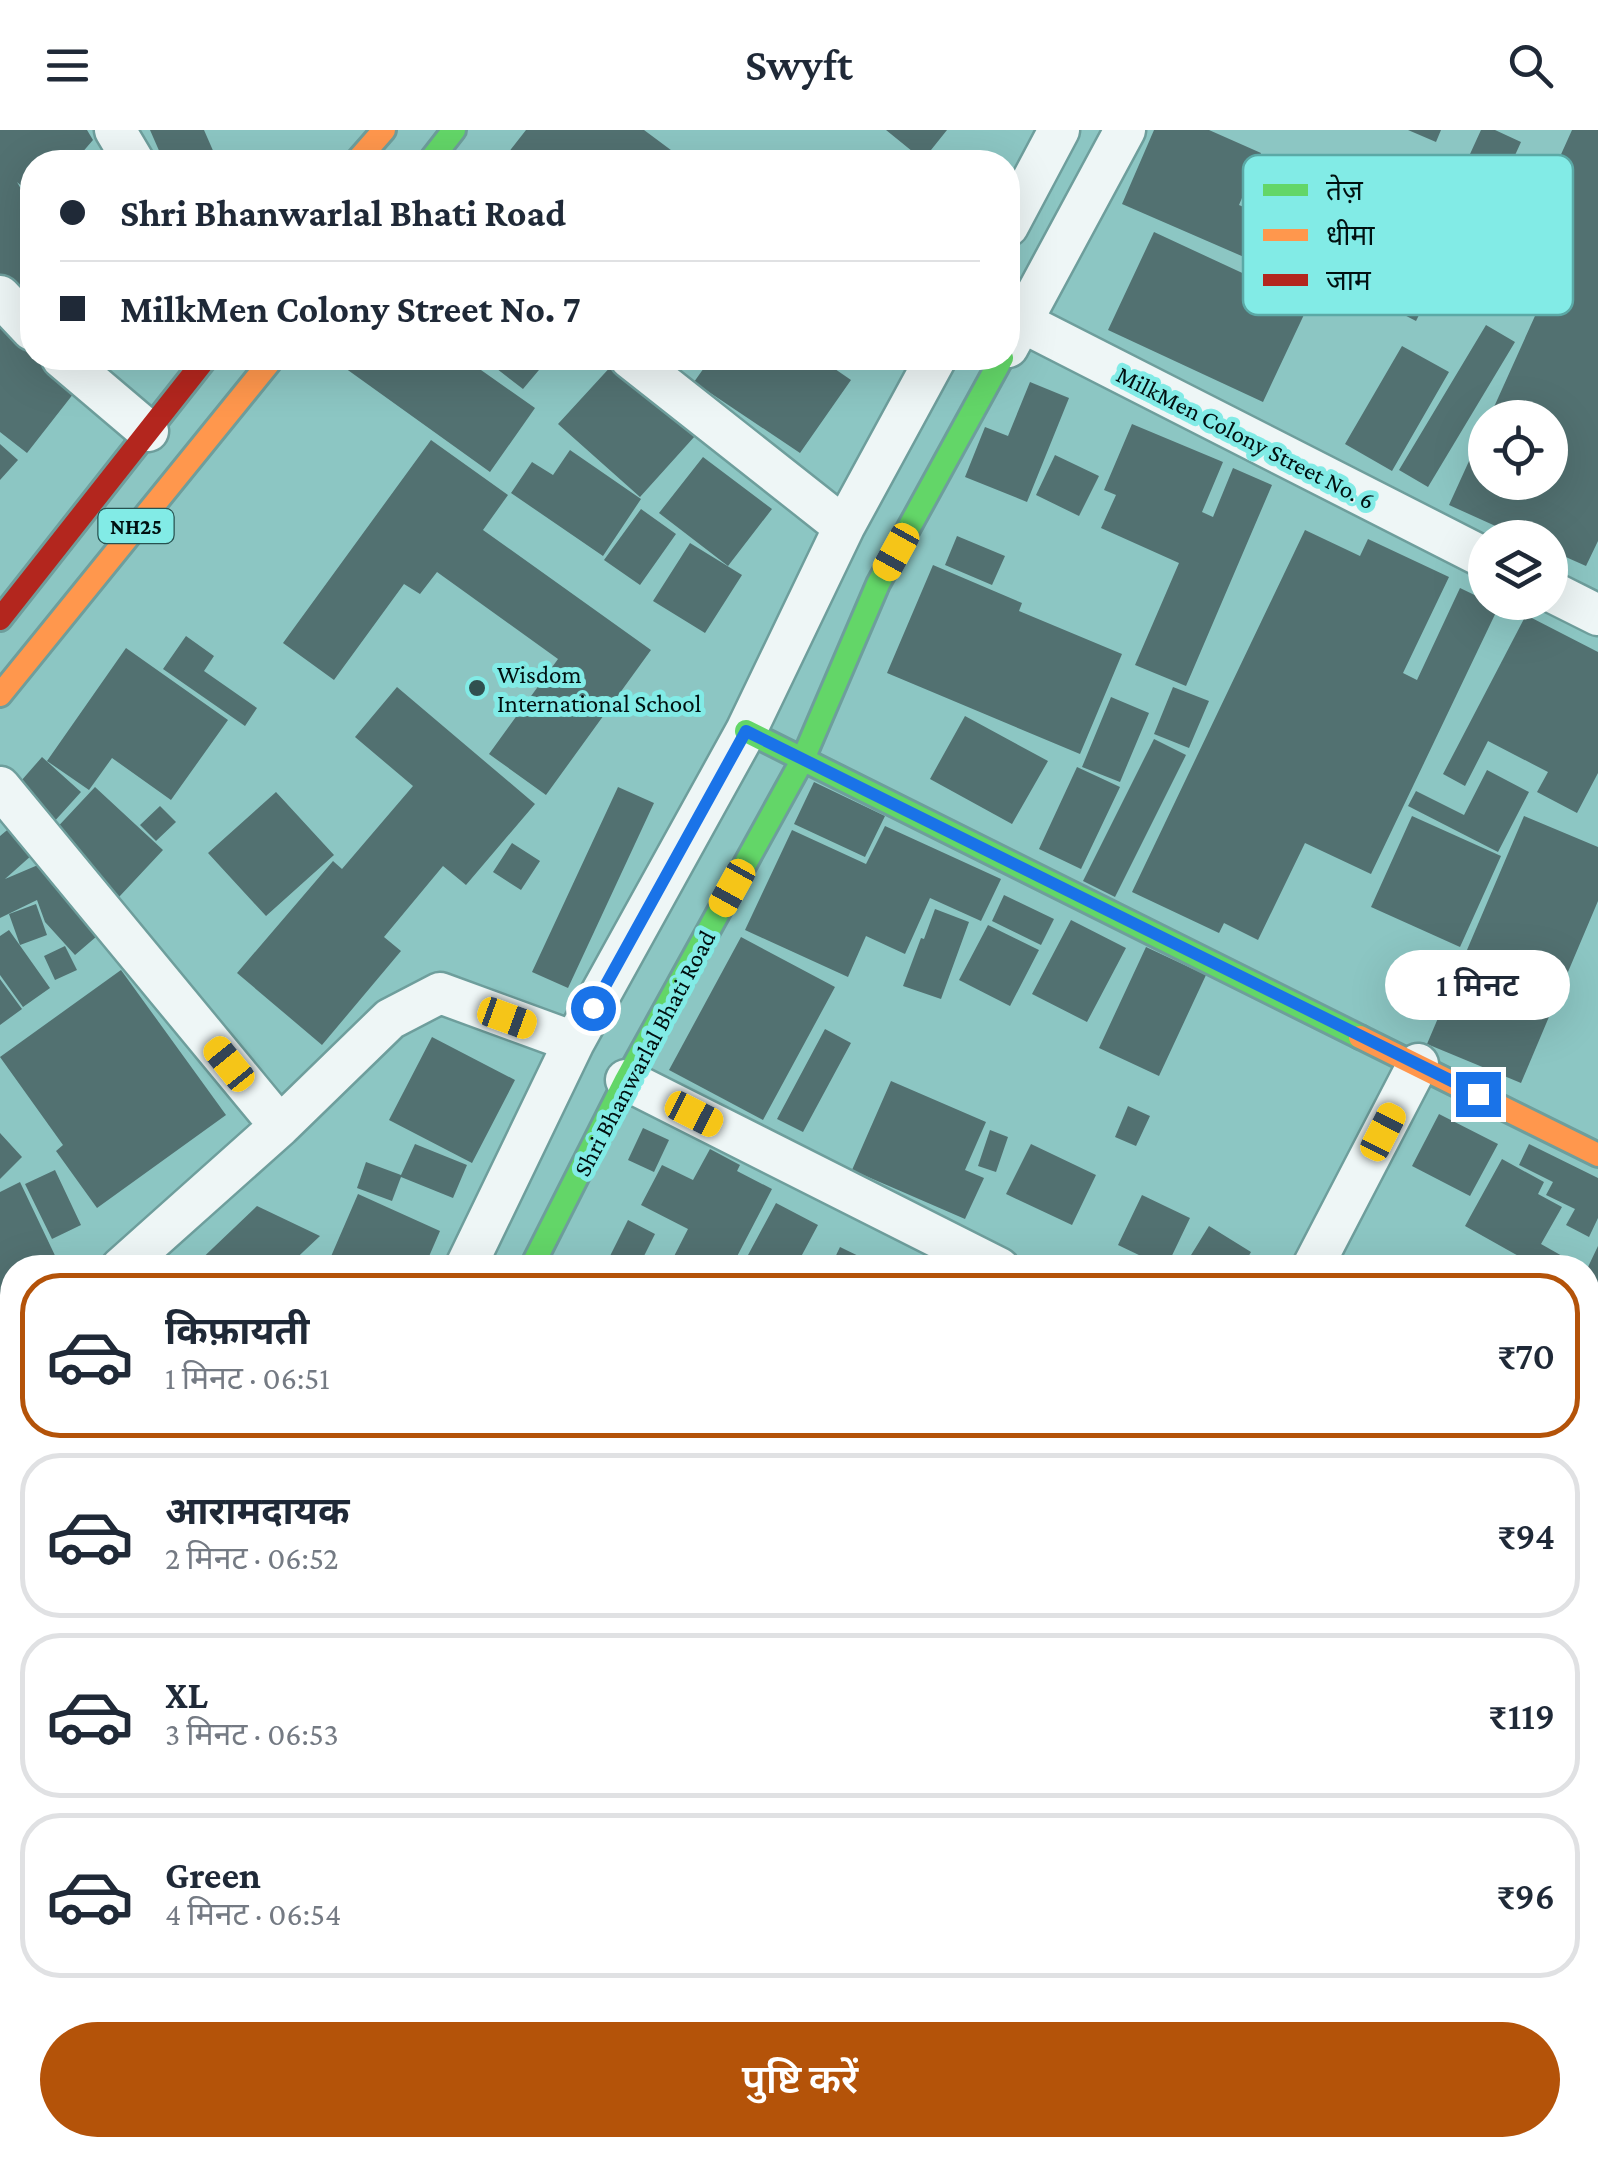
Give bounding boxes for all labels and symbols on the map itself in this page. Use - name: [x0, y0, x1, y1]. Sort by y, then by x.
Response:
- legend: [1243, 155, 1573, 315]
- text: तेज़: [1326, 174, 1364, 206]
- text: धीमा: [1326, 219, 1375, 251]
- text: जाम: [1326, 265, 1372, 296]
- street label: MilkMen Colony Street No. 6: [1112, 361, 1379, 515]
- road number: NH25: [98, 509, 174, 543]
- car: [868, 518, 924, 586]
- place label: Wisdom International School: [497, 661, 701, 717]
- marker: Wisdom International School: [466, 677, 488, 699]
- car: [704, 854, 760, 922]
- street label: Shri Bhanwarlal Bhati Road: [568, 926, 721, 1181]
- callout: 1 मिनट: [1386, 949, 1570, 1019]
- route start: [571, 986, 616, 1031]
- car: [474, 994, 540, 1042]
- car: [198, 1031, 260, 1097]
- route end: [1456, 1072, 1501, 1117]
- car: [660, 1087, 728, 1141]
- car: [1356, 1098, 1410, 1166]

